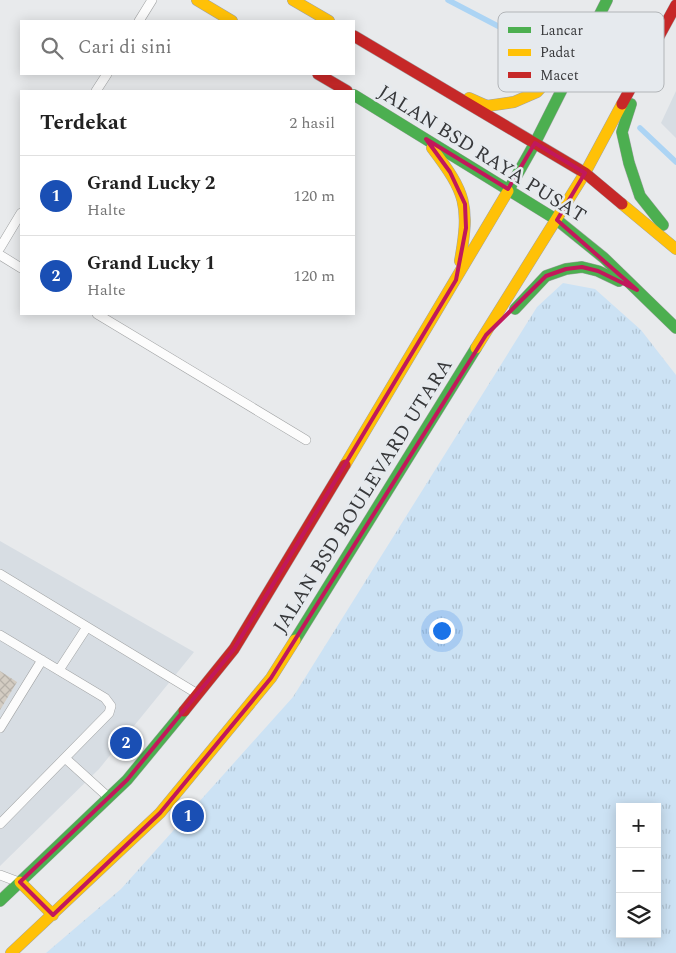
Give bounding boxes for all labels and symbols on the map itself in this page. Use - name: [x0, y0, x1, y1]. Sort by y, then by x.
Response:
- legend: [498, 12, 664, 92]
- text: Lancar: [540, 20, 583, 41]
- text: Padat: [540, 42, 575, 63]
- text: Macet: [540, 65, 579, 86]
- street label: JALAN BSD RAYA PUSAT: [372, 77, 592, 231]
- street label: JALAN BSD BOULEVARD UTARA: [266, 353, 460, 639]
- your location: [429, 618, 455, 644]
- pin: 2: [110, 724, 142, 762]
- pin: 1: [172, 797, 204, 835]

